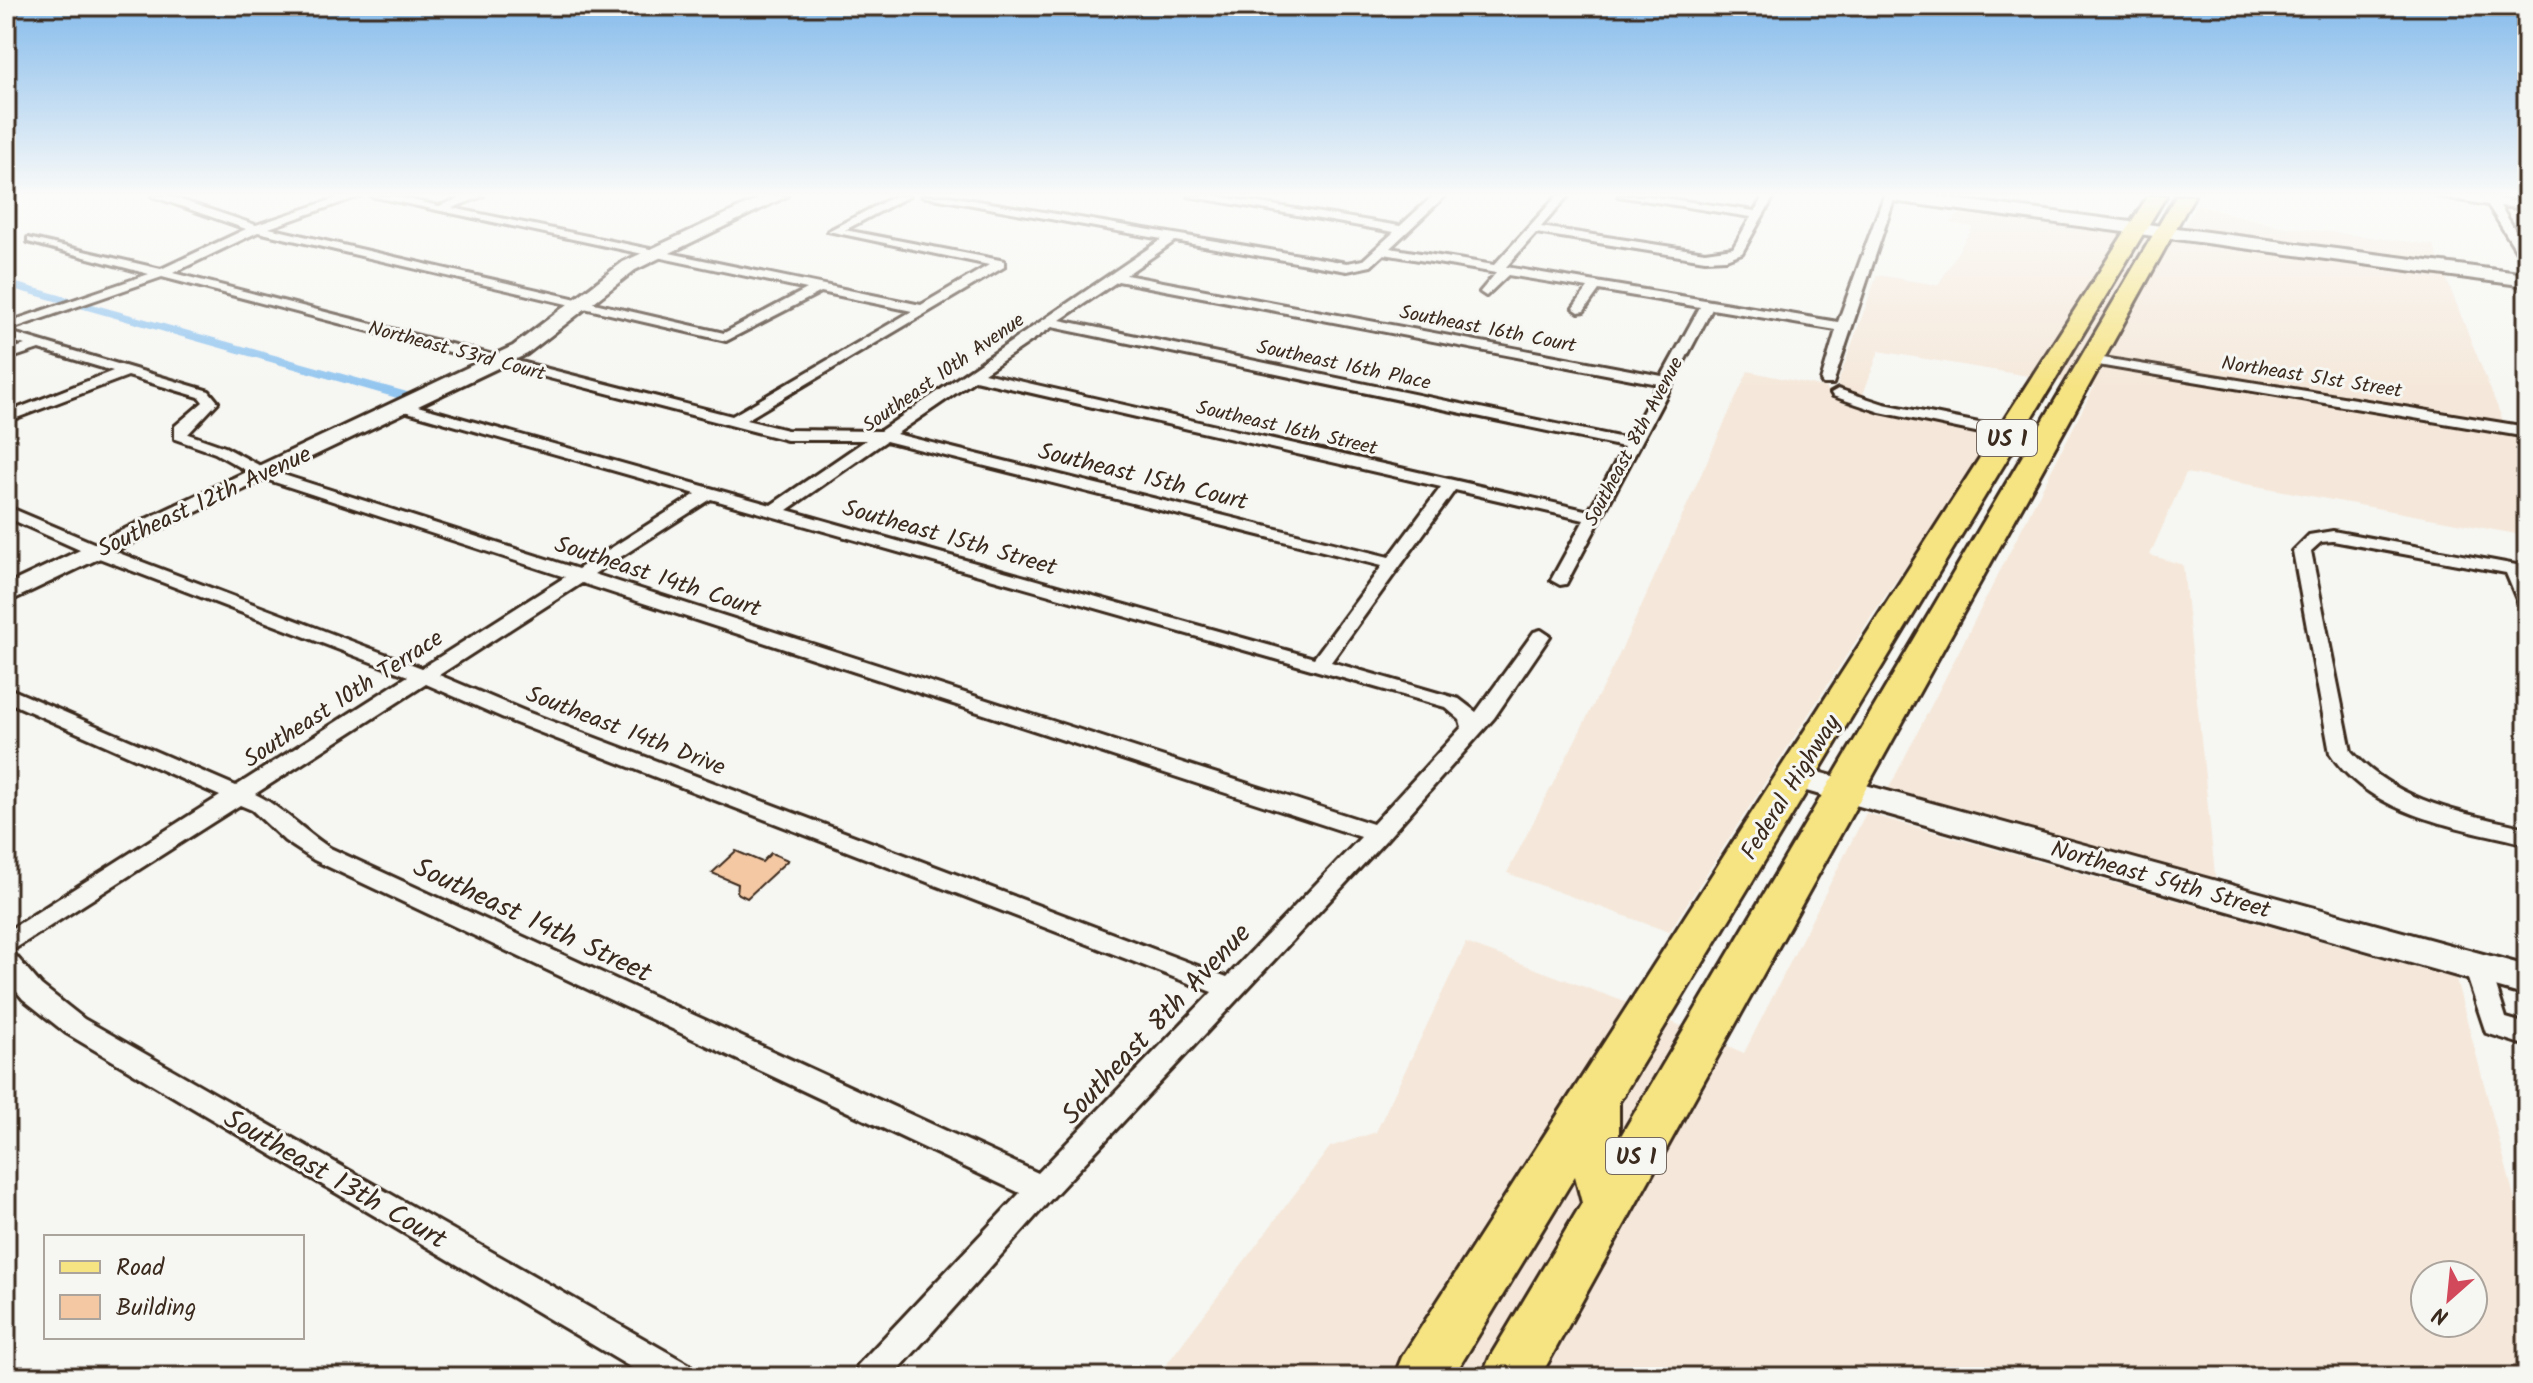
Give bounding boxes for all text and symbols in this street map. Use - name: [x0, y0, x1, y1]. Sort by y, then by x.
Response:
- street label: Southeast 16th Court: [1397, 297, 1579, 363]
- street label: Southeast 10th Avenue: [856, 305, 1032, 442]
- street label: Northeast 53rd Court: [364, 313, 549, 391]
- street label: Southeast 16th Place: [1254, 332, 1434, 400]
- street label: Northeast 51st Street: [2219, 348, 2404, 408]
- street label: Southeast 8th Avenue: [1577, 352, 1693, 532]
- street label: Southeast 16th Street: [1193, 393, 1381, 465]
- road number: US 1: [1977, 420, 2037, 456]
- street label: Southeast 15th Court: [1034, 433, 1252, 523]
- street label: Southeast 12th Avenue: [91, 435, 318, 569]
- street label: Southeast 15th Street: [838, 489, 1062, 588]
- street label: Southeast 14th Court: [549, 526, 767, 629]
- street label: Southeast 10th Terrace: [236, 620, 452, 779]
- street label: Southeast 14th Drive: [520, 675, 731, 788]
- street label: Federal Highway: [1731, 707, 1852, 868]
- street label: Northeast 54th Street: [2046, 830, 2276, 931]
- street label: Southeast 14th Street: [405, 846, 660, 997]
- street label: Southeast 8th Avenue: [1051, 913, 1263, 1136]
- street label: Southeast 13th Court: [215, 1098, 456, 1263]
- road number: US 1: [1606, 1138, 1666, 1174]
- legend: [44, 1235, 304, 1339]
- text: Road: [116, 1249, 165, 1288]
- north arrow: [2409, 1259, 2489, 1339]
- text: Building: [116, 1289, 196, 1328]
- text: N: [2427, 1296, 2455, 1333]

